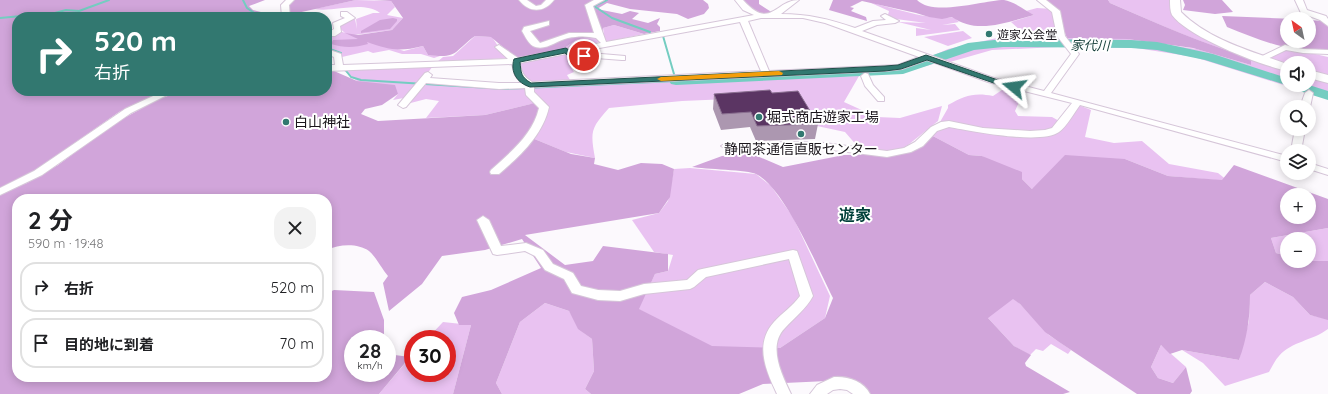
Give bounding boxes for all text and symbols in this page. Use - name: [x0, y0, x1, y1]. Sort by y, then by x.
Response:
- north arrow: [1280, 12, 1316, 48]
- map controls: [1280, 12, 1316, 268]
- text: 520 m: [94, 23, 177, 58]
- place label: 遊家公会堂: [997, 27, 1057, 42]
- icon: right: [28, 28, 80, 80]
- marker: 遊家公会堂: [984, 29, 994, 39]
- water label: 家代川: [1070, 37, 1112, 53]
- pin: [567, 39, 601, 73]
- icon: arrive: [573, 45, 595, 67]
- button: sound: [1280, 56, 1316, 92]
- text: 右折: [94, 61, 130, 84]
- position arrow: [993, 66, 1035, 108]
- button: search: [1280, 100, 1316, 136]
- place label: 堀式商店遊家工場: [767, 108, 879, 126]
- marker: 堀式商店遊家工場: [754, 112, 764, 122]
- place label: 白山神社: [294, 113, 350, 131]
- marker: 白山神社: [281, 117, 291, 127]
- marker: 静岡茶通信直販センター: [796, 129, 806, 139]
- place label: 静岡茶通信直販センター: [724, 140, 878, 158]
- button: layers: [1280, 144, 1316, 180]
- button: +: [1280, 188, 1316, 224]
- text: 2 分: [28, 205, 72, 235]
- district label: 遊家: [839, 205, 871, 225]
- button: close: [274, 207, 316, 249]
- button: −: [1280, 232, 1316, 268]
- text: 590 m · 19:48: [28, 235, 103, 251]
- icon: right: [30, 276, 52, 298]
- text: 520 m: [271, 278, 314, 297]
- text: 右折: [64, 279, 94, 298]
- speed limit sign: 30: [404, 330, 456, 382]
- icon: arrive: [30, 332, 52, 354]
- text: 70 m: [280, 334, 314, 353]
- text: 目的地に到着: [64, 335, 154, 354]
- text: 28: [359, 338, 381, 363]
- text: km/h: [357, 359, 383, 372]

